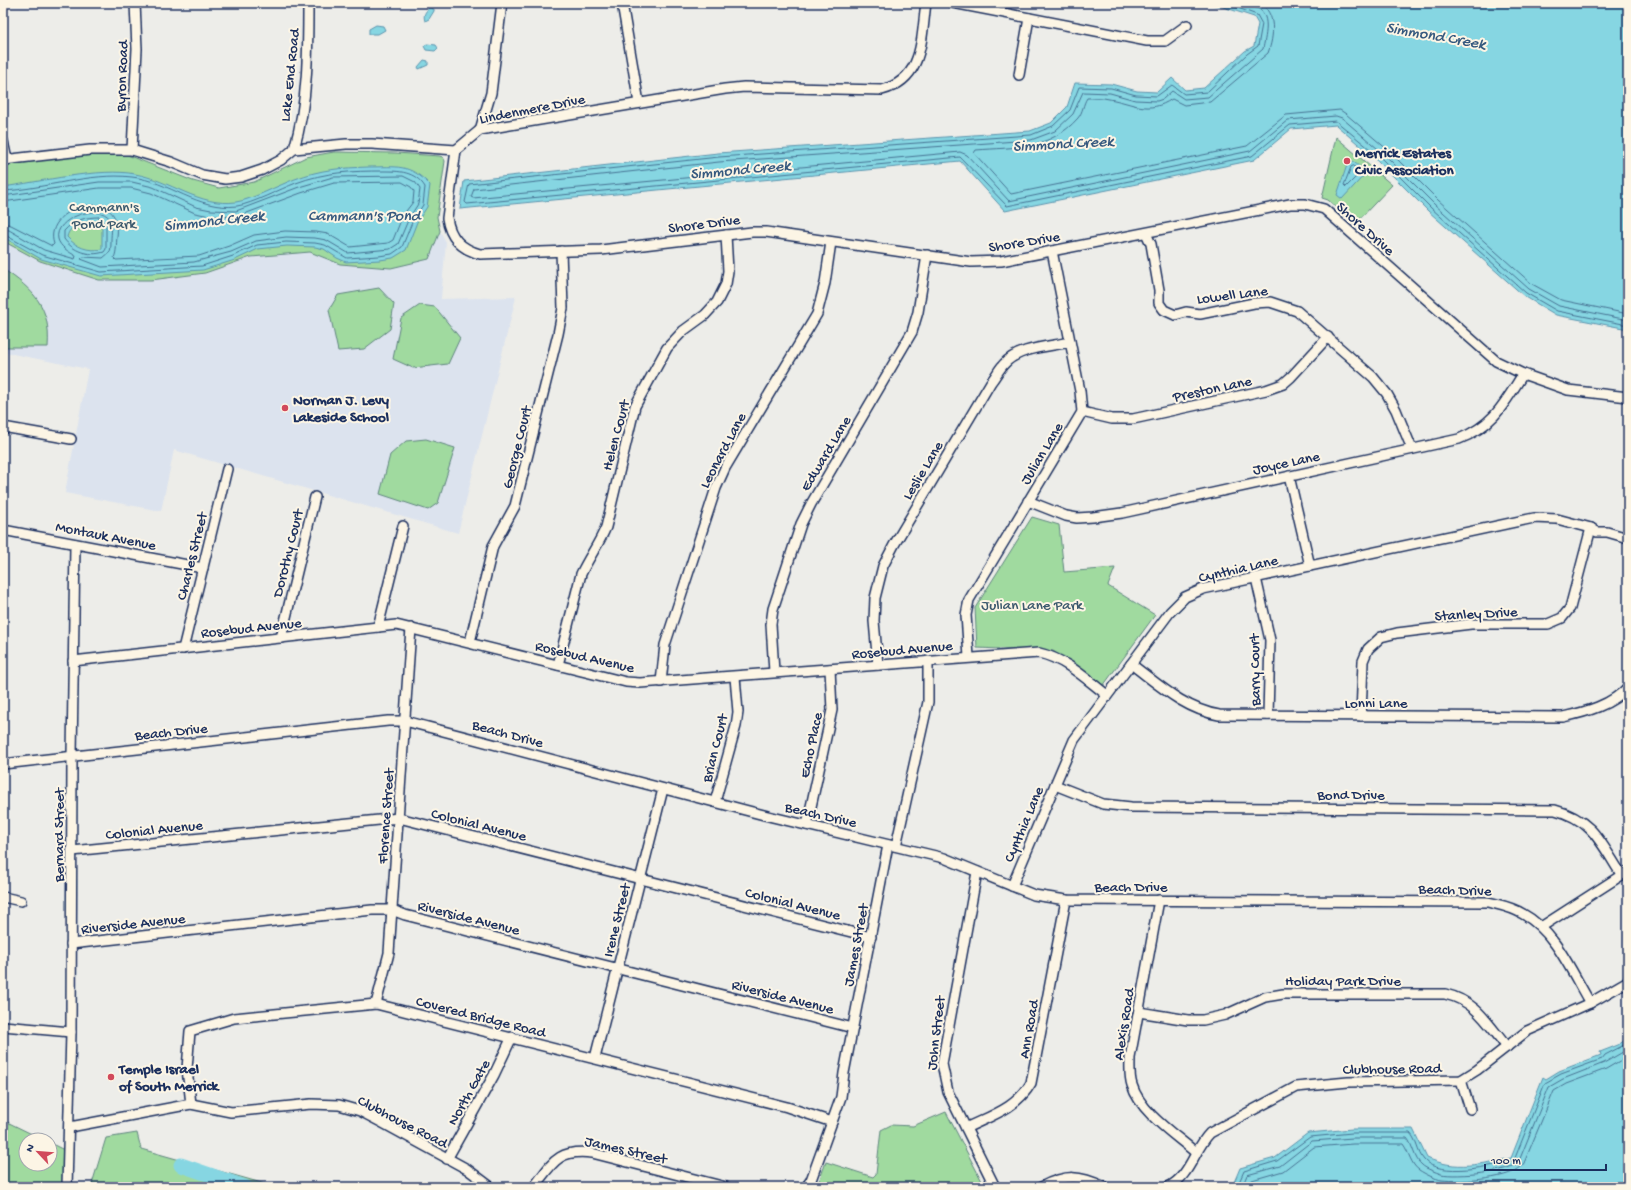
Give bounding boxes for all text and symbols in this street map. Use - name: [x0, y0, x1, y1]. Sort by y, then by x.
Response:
- water label: Simmond Creek: [1384, 19, 1488, 56]
- street label: Lake End Road: [277, 27, 305, 123]
- street label: Byron Road: [113, 39, 133, 113]
- street label: Lindenmere Drive: [478, 91, 587, 129]
- water label: Simmond Creek: [1012, 133, 1116, 158]
- place label: Merrick Estates Civic Association: [1354, 145, 1454, 180]
- marker: Merrick Estates Civic Association: [1342, 156, 1352, 166]
- water label: Simmond Creek: [689, 157, 793, 185]
- park label: Cammann's Pond Park: [69, 199, 139, 234]
- street label: Shore Drive: [1332, 199, 1398, 260]
- water label: Simmond Creek: [163, 208, 267, 237]
- water label: Cammann's Pond: [308, 208, 422, 227]
- street label: Shore Drive: [667, 212, 741, 238]
- street label: Shore Drive: [987, 228, 1062, 258]
- street label: Lowell Lane: [1196, 283, 1269, 309]
- street label: Preston Lane: [1170, 373, 1254, 407]
- place label: Norman J. Levy Lakeside School: [293, 392, 390, 427]
- street label: Helen Court: [599, 396, 635, 473]
- street label: George Court: [499, 402, 537, 491]
- marker: Norman J. Levy Lakeside School: [280, 403, 290, 413]
- street label: Leonard Lane: [696, 410, 751, 492]
- street label: Edward Lane: [797, 413, 856, 495]
- street label: Julian Lane: [1017, 420, 1068, 488]
- street label: Leslie Lane: [899, 438, 948, 504]
- street label: Joyce Lane: [1251, 448, 1322, 480]
- street label: Dorothy Court: [269, 506, 309, 600]
- street label: Charles Street: [173, 509, 213, 602]
- street label: Montauk Avenue: [54, 518, 158, 556]
- street label: Cynthia Lane: [1197, 552, 1280, 588]
- park label: Julian Lane Park: [981, 597, 1084, 615]
- street label: Stanley Drive: [1434, 604, 1518, 626]
- street label: Rosebud Avenue: [200, 615, 303, 643]
- street label: Barry Court: [1246, 632, 1266, 707]
- street label: Rosebud Avenue: [533, 638, 636, 678]
- street label: Rosebud Avenue: [851, 638, 954, 664]
- street label: Lonni Lane: [1344, 695, 1408, 713]
- street label: Brian Court: [699, 711, 734, 785]
- street label: Echo Place: [796, 711, 828, 780]
- street label: Beach Drive: [469, 717, 545, 753]
- street label: Beach Drive: [133, 720, 209, 746]
- street label: Florence Street: [375, 766, 399, 865]
- street label: Cynthia Lane: [1001, 784, 1049, 865]
- street label: Bernard Street: [51, 786, 69, 883]
- street label: Bond Drive: [1316, 787, 1385, 805]
- street label: Beach Drive: [782, 799, 858, 833]
- street label: Colonial Avenue: [429, 805, 528, 847]
- street label: Colonial Avenue: [105, 817, 204, 845]
- street label: Beach Drive: [1093, 879, 1168, 897]
- street label: Irene Street: [600, 880, 636, 959]
- street label: Beach Drive: [1417, 881, 1492, 901]
- street label: Colonial Avenue: [743, 884, 842, 926]
- street label: Riverside Avenue: [416, 898, 522, 940]
- street label: James Street: [840, 901, 874, 988]
- street label: Riverside Avenue: [80, 911, 186, 939]
- street label: Holiday Park Drive: [1285, 973, 1401, 991]
- street label: Riverside Avenue: [730, 977, 836, 1019]
- street label: Alexis Road: [1110, 986, 1140, 1062]
- street label: Covered Bridge Road: [414, 993, 549, 1043]
- street label: John Street: [924, 993, 951, 1071]
- street label: Ann Road: [1016, 997, 1044, 1060]
- street label: North Gate: [444, 1057, 495, 1129]
- street label: Clubhouse Road: [1342, 1060, 1443, 1080]
- place label: Temple Israel of South Merrick: [118, 1061, 221, 1096]
- marker: Temple Israel of South Merrick: [106, 1072, 116, 1082]
- street label: Clubhouse Road: [354, 1092, 451, 1154]
- north arrow: [18, 1132, 58, 1172]
- street label: James Street: [583, 1133, 670, 1170]
- text: N: [24, 1143, 38, 1154]
- scale bar: [1485, 1146, 1606, 1172]
- text: 100 m: [1490, 1155, 1521, 1169]

